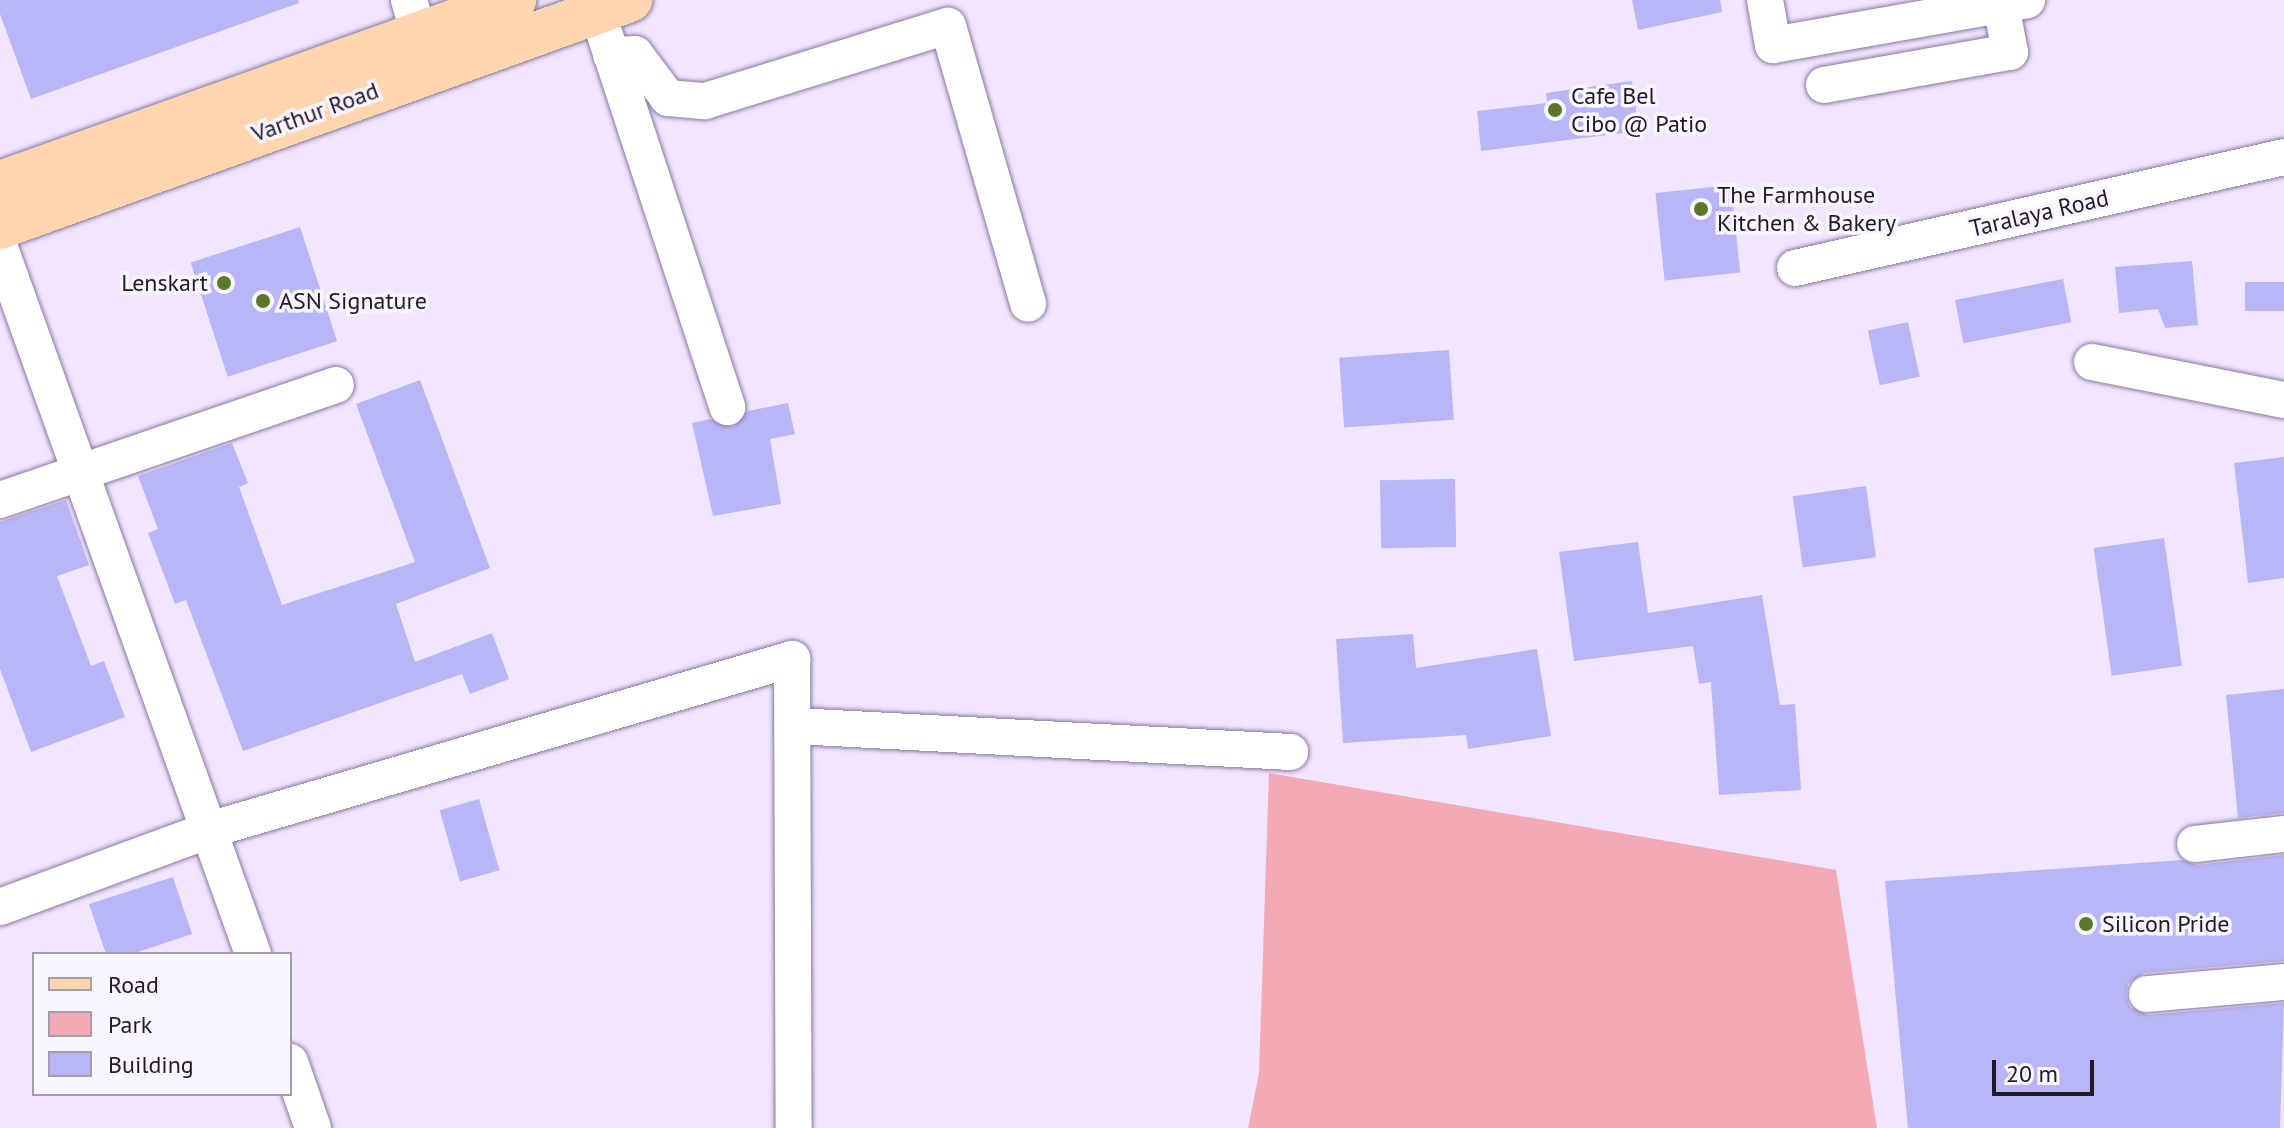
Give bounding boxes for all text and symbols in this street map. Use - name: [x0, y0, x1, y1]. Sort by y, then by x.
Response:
- street label: Varthur Road: [248, 76, 382, 148]
- place label: Cafe Bel Cibo @ Patio: [1571, 82, 1707, 138]
- marker: Cafe Bel Cibo @ Patio: [1546, 101, 1564, 119]
- place label: The Farmhouse Kitchen & Bakery: [1717, 181, 1896, 237]
- street label: Taralaya Road: [1967, 183, 2111, 243]
- marker: The Farmhouse Kitchen & Bakery: [1692, 200, 1710, 218]
- place label: Lenskart: [121, 269, 208, 297]
- marker: Lenskart: [215, 274, 233, 292]
- place label: ASN Signature: [279, 287, 427, 315]
- marker: ASN Signature: [254, 292, 272, 310]
- place label: Silicon Pride: [2102, 910, 2230, 938]
- marker: Silicon Pride: [2077, 915, 2095, 933]
- legend: [32, 952, 292, 1096]
- text: Road: [108, 969, 159, 1000]
- text: Park: [108, 1009, 152, 1040]
- scale bar: [1996, 1044, 2098, 1094]
- text: Building: [108, 1049, 194, 1080]
- text: 20 m: [2006, 1058, 2058, 1089]

